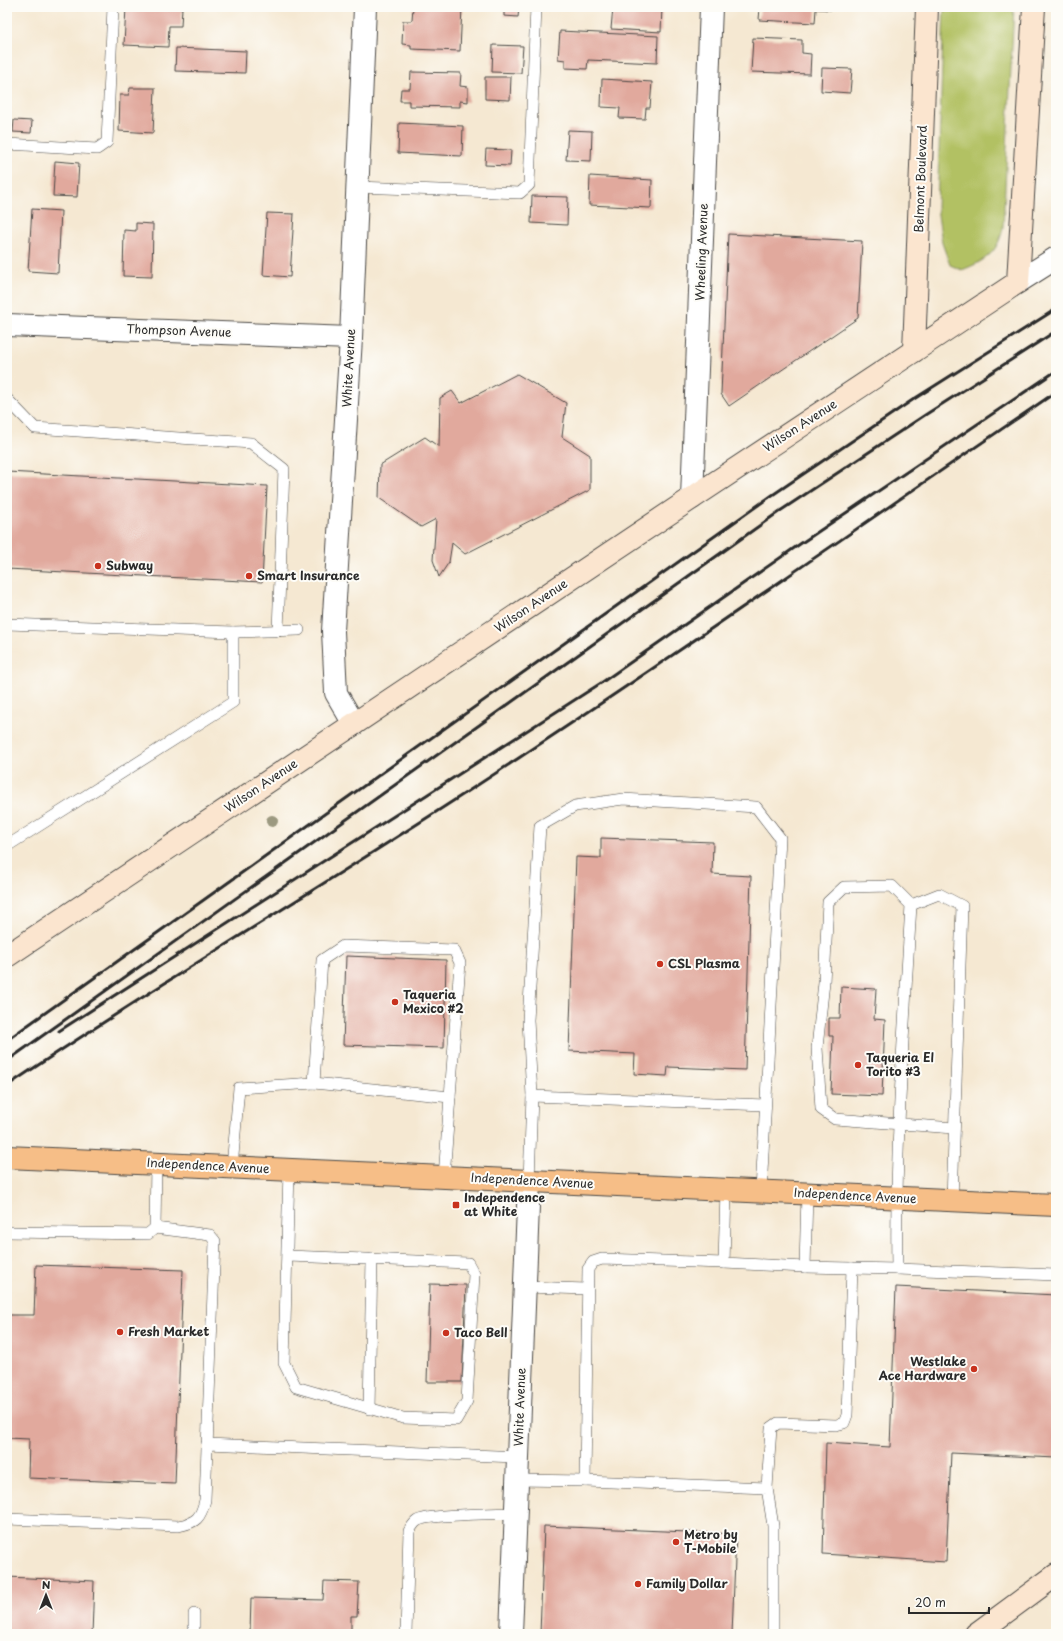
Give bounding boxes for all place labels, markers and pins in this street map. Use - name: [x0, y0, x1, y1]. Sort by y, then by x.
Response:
- place label: Subway: [106, 556, 153, 574]
- marker: Subway: [93, 561, 103, 571]
- place label: Smart Insurance: [257, 566, 360, 584]
- marker: Smart Insurance: [244, 571, 254, 581]
- place label: CSL Plasma: [668, 954, 740, 972]
- marker: CSL Plasma: [655, 959, 665, 969]
- place label: Taqueria Mexico #2: [403, 985, 464, 1017]
- marker: Taqueria Mexico #2: [390, 997, 400, 1007]
- place label: Taqueria El Torito #3: [866, 1048, 934, 1080]
- marker: Taqueria El Torito #3: [853, 1060, 863, 1070]
- place label: Independence at White: [464, 1188, 546, 1220]
- marker: Independence at White: [451, 1200, 461, 1210]
- place label: Fresh Market: [128, 1322, 209, 1340]
- place label: Taco Bell: [454, 1323, 507, 1341]
- marker: Fresh Market: [115, 1327, 125, 1337]
- marker: Taco Bell: [441, 1328, 451, 1338]
- place label: Westlake Ace Hardware: [878, 1352, 966, 1384]
- marker: Westlake Ace Hardware: [969, 1364, 979, 1374]
- place label: Metro by T-Mobile: [684, 1525, 738, 1557]
- marker: Metro by T-Mobile: [671, 1537, 681, 1547]
- place label: Family Dollar: [646, 1574, 728, 1592]
- marker: Family Dollar: [633, 1579, 643, 1589]

